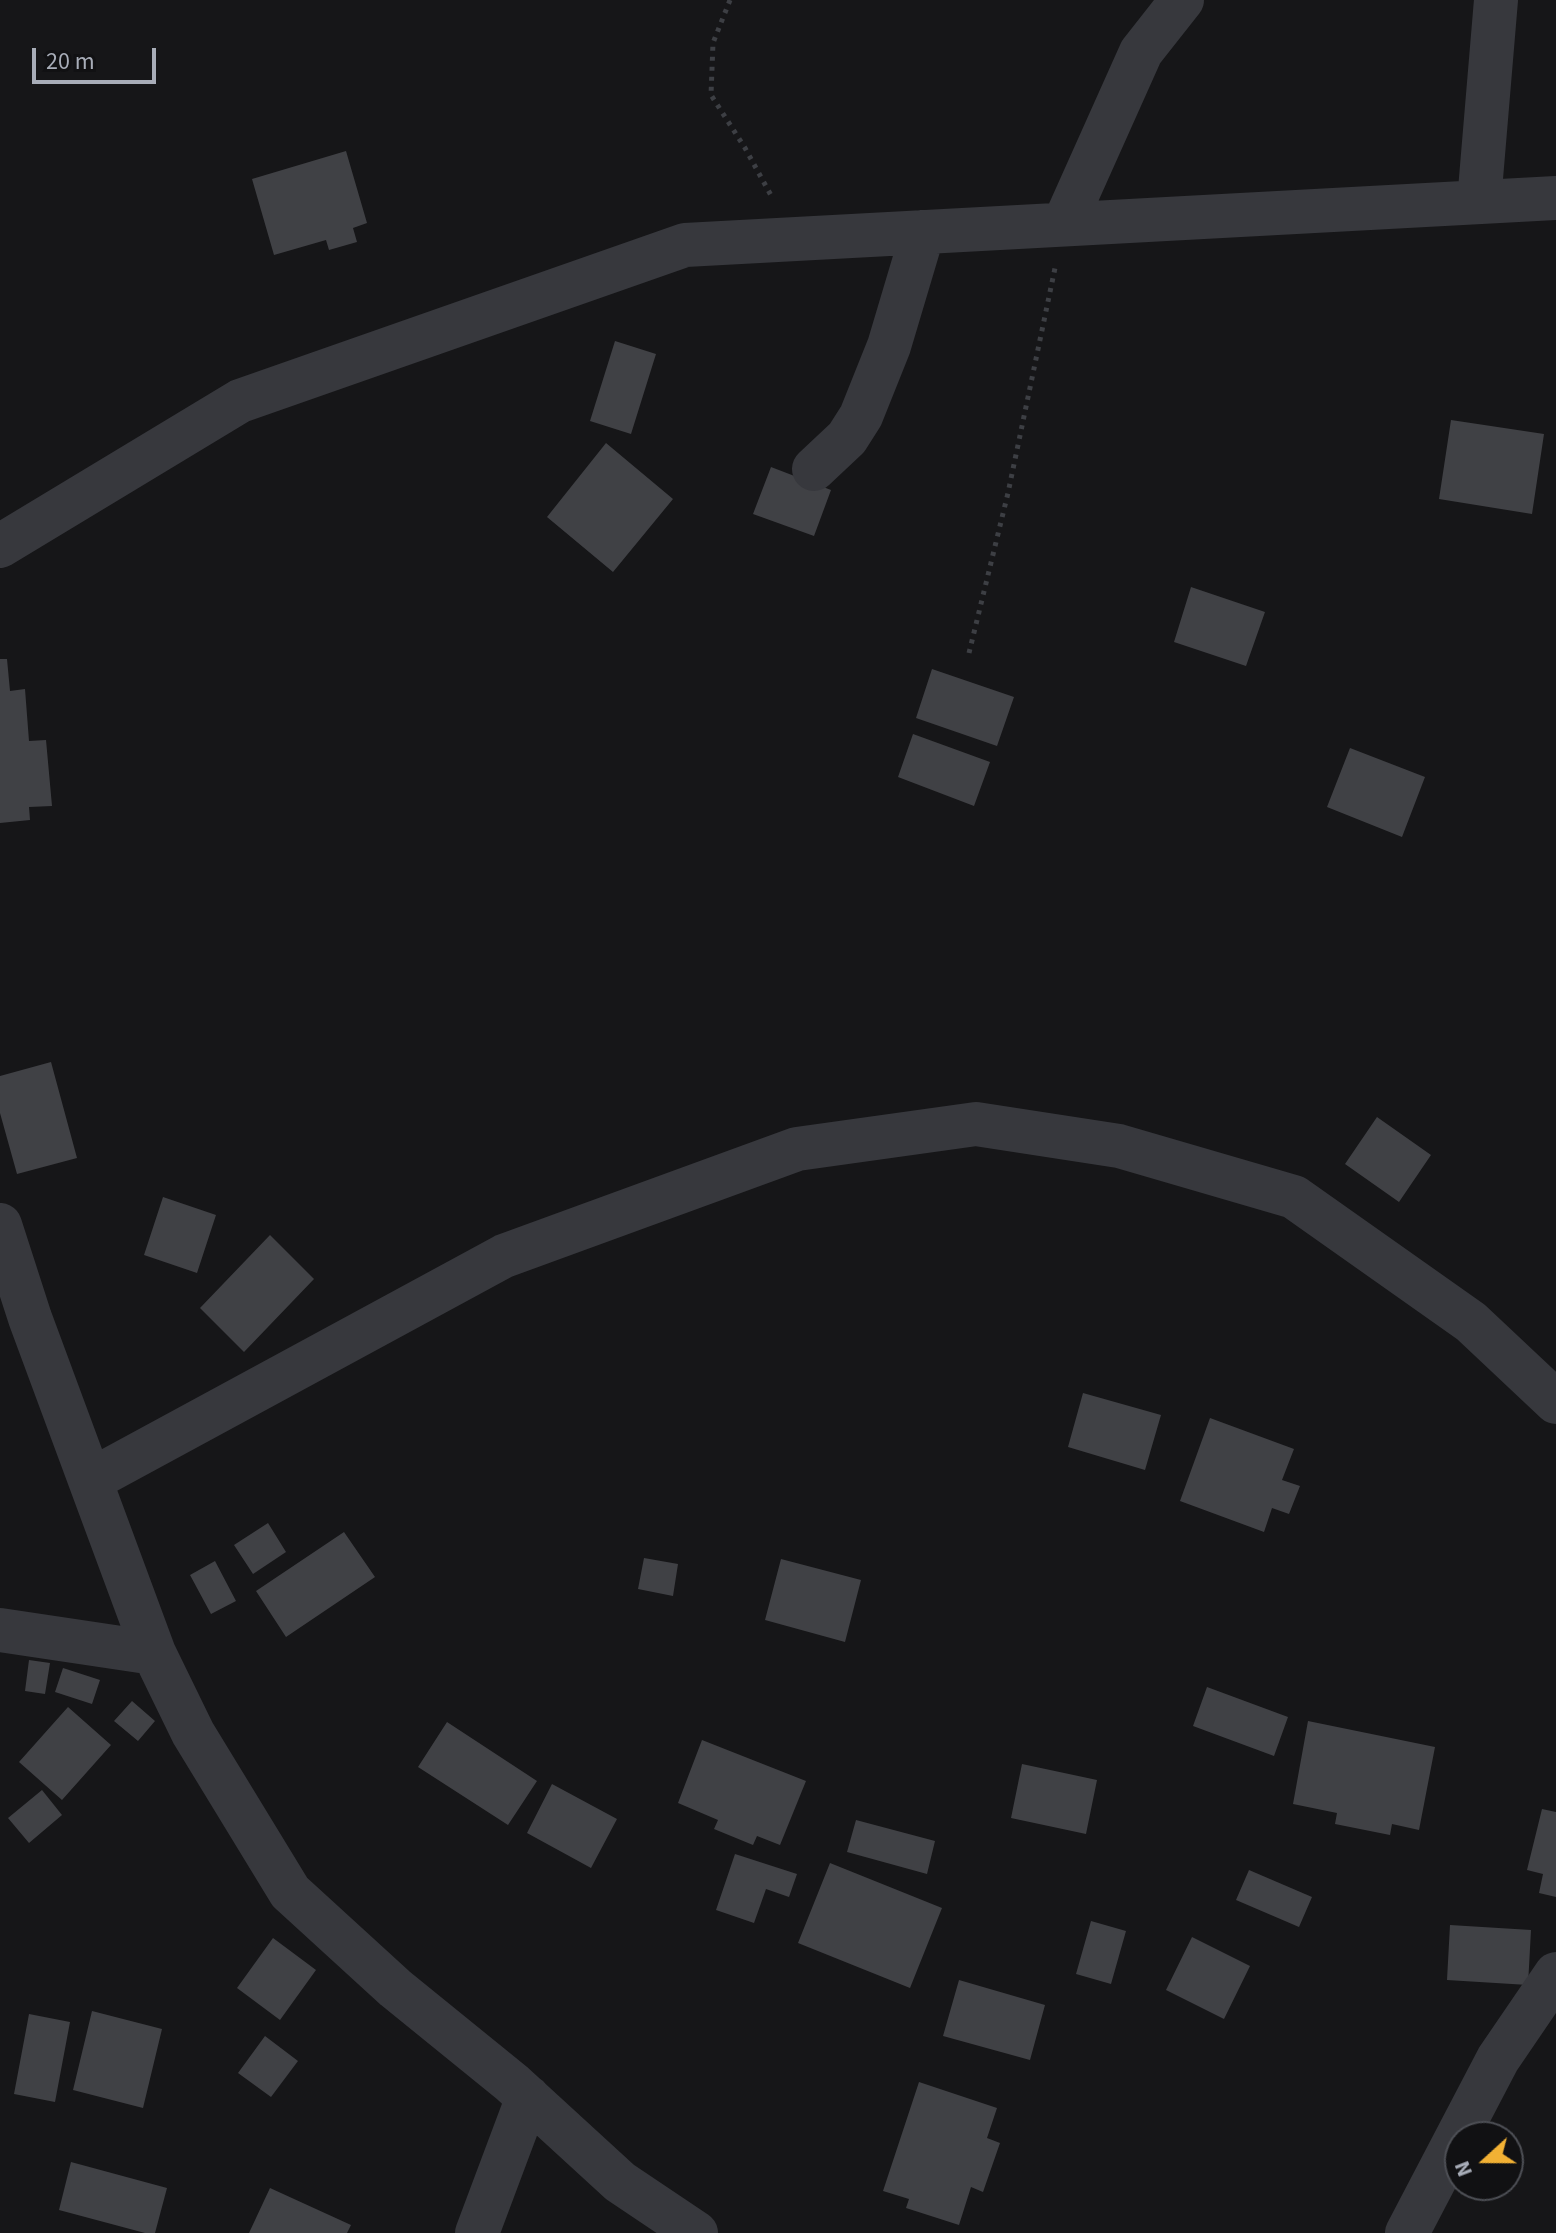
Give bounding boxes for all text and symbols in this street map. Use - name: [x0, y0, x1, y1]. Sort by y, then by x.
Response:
- scale bar: [36, 32, 160, 82]
- text: 20 m: [46, 44, 95, 79]
- north arrow: [1444, 2121, 1524, 2201]
- text: N: [1446, 2156, 1481, 2181]

